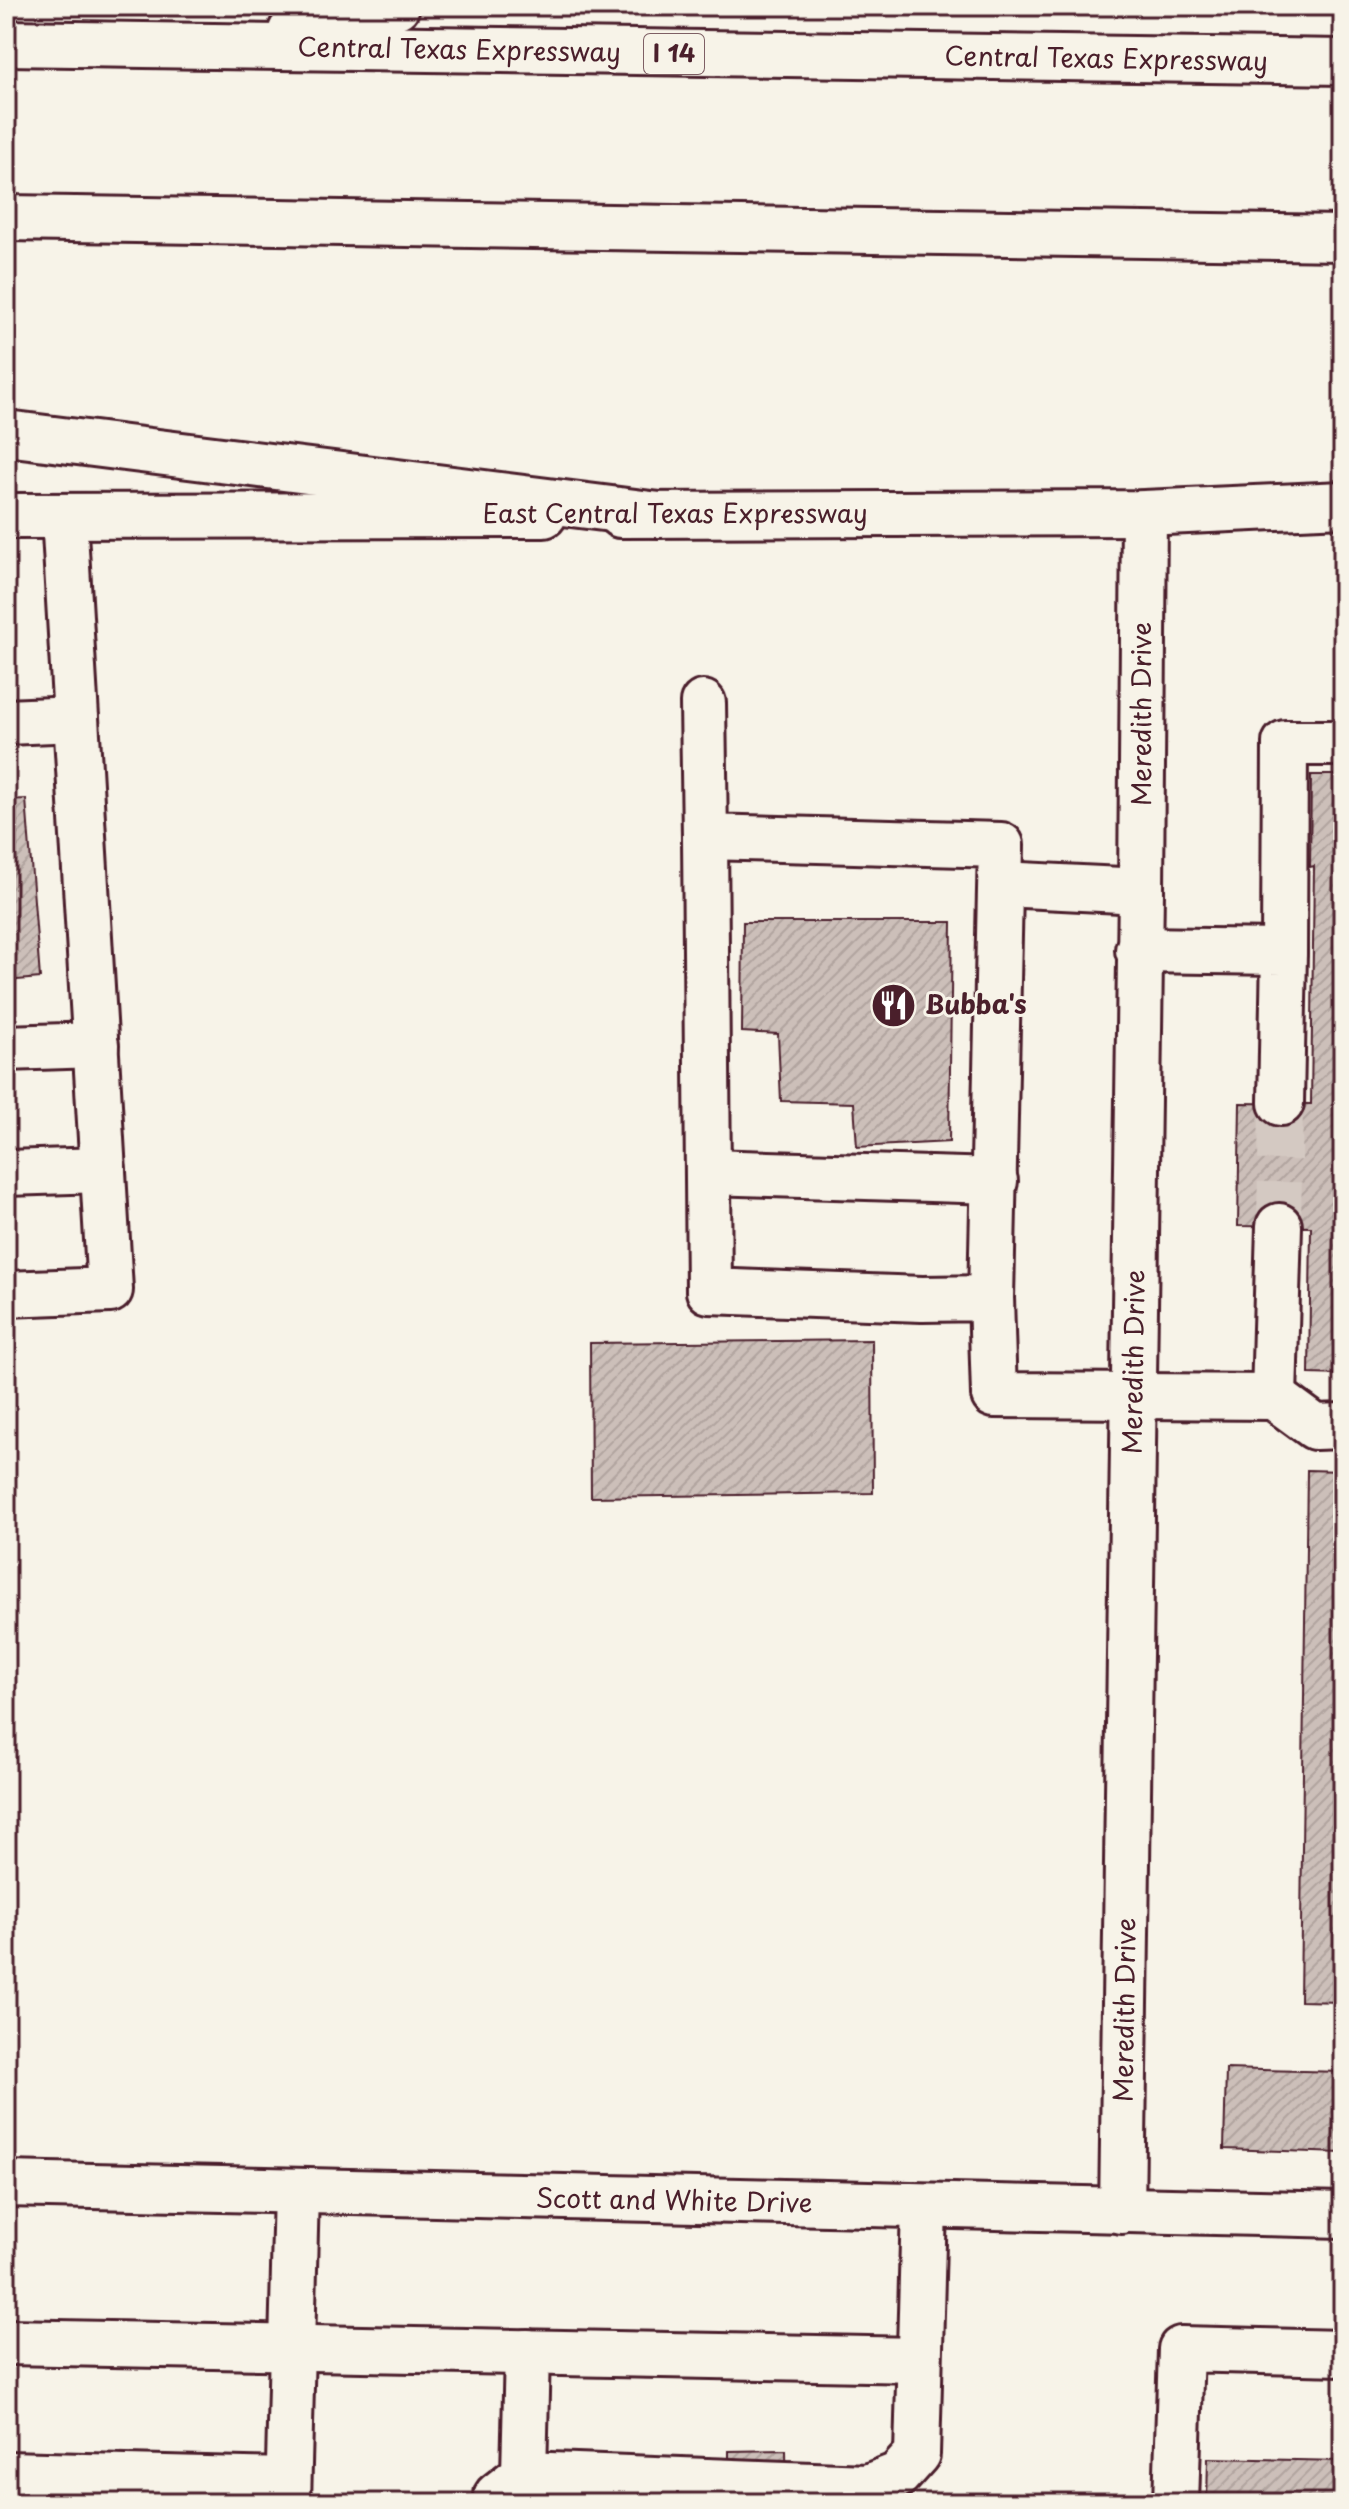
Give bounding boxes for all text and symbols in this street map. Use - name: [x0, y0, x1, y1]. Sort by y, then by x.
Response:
- street label: Central Texas Expressway: [297, 26, 621, 71]
- road number: I 14: [644, 34, 704, 74]
- street label: Central Texas Expressway: [944, 35, 1268, 80]
- street label: East Central Texas Expressway: [482, 493, 868, 532]
- street label: Meredith Drive: [1121, 622, 1160, 806]
- restaurant icon: Bubba's: [870, 981, 918, 1029]
- place label: Bubba's: [925, 984, 1027, 1023]
- street label: Meredith Drive: [1111, 1270, 1154, 1454]
- street label: Meredith Drive: [1102, 1918, 1145, 2102]
- street label: Scott and White Drive: [535, 2178, 813, 2221]

